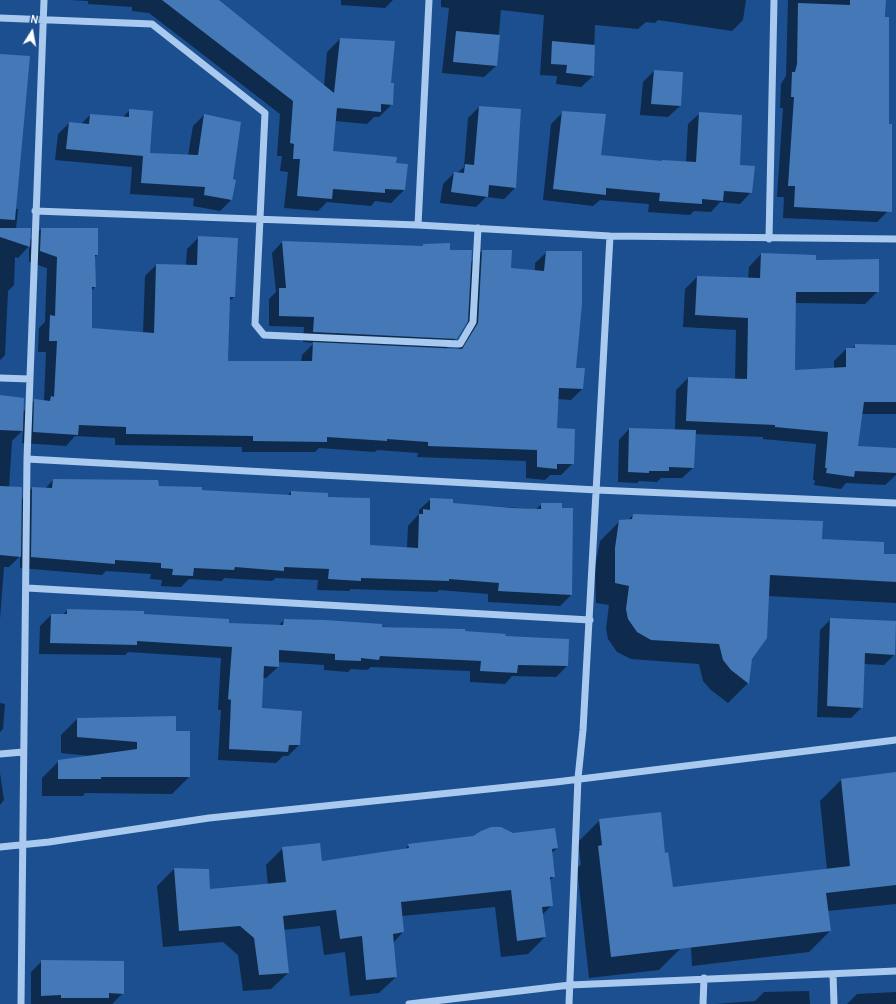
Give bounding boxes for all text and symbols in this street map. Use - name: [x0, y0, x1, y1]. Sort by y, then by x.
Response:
- north arrow: [12, 12, 52, 52]
- text: N: [29, 13, 39, 27]

